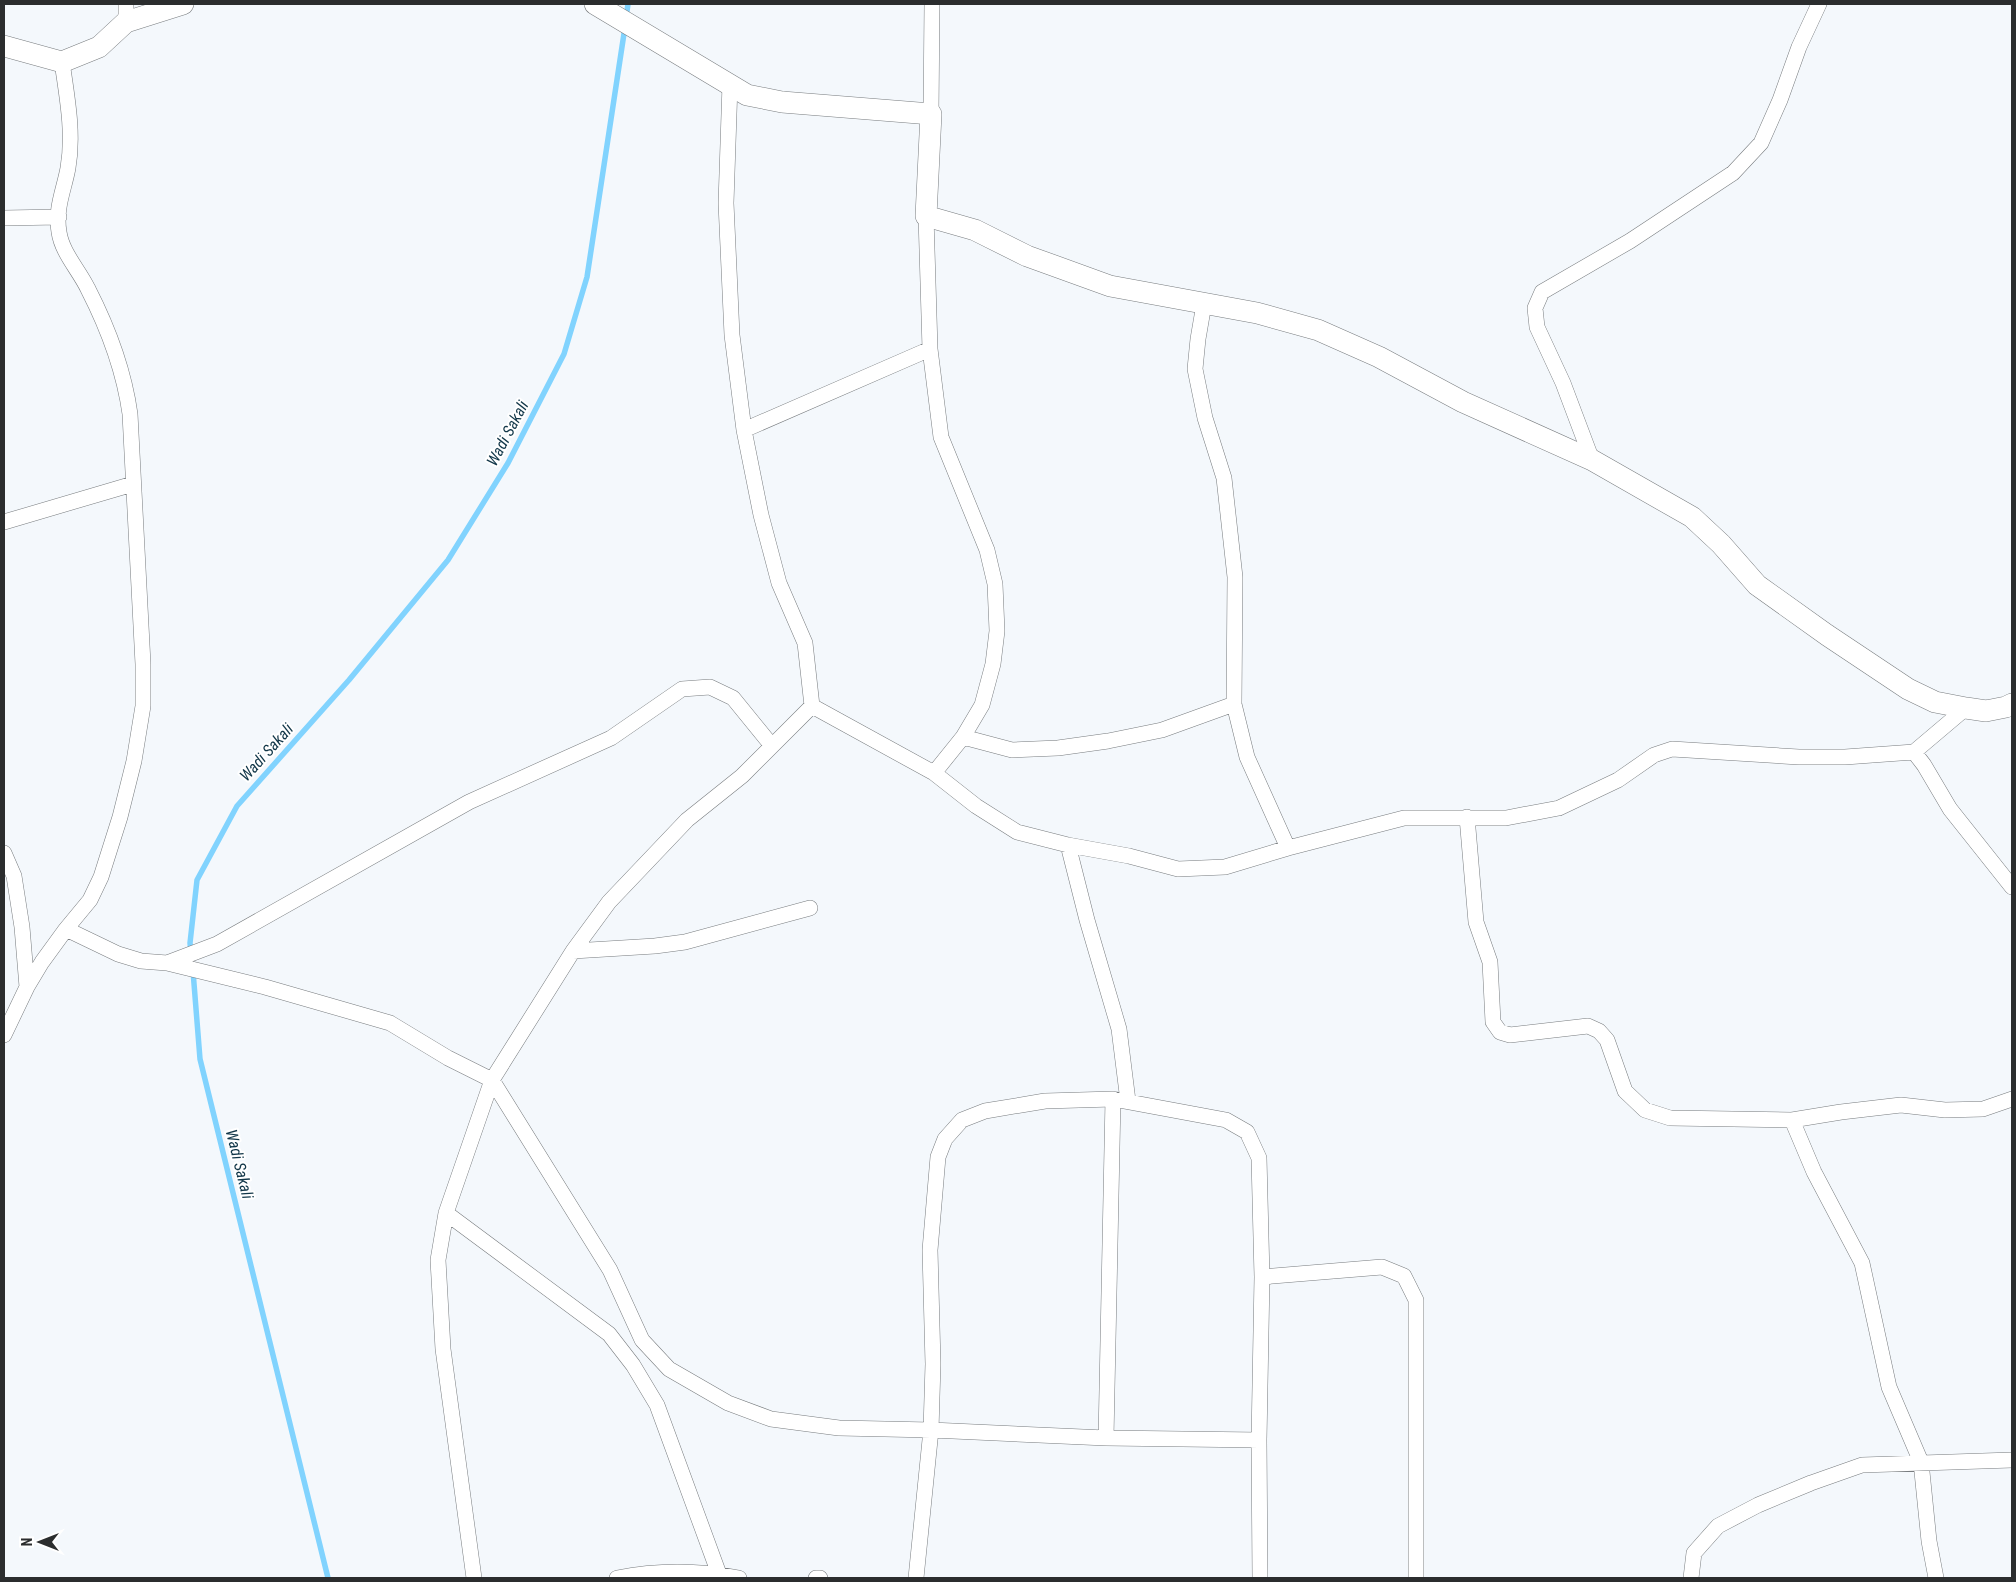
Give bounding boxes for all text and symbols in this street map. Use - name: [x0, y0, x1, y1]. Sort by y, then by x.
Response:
- water label: Wadi Sakali: [482, 397, 533, 469]
- water label: Wadi Sakali: [236, 719, 297, 785]
- water label: Wadi Sakali: [222, 1127, 257, 1201]
- north arrow: [15, 1517, 65, 1567]
- text: N: [19, 1538, 35, 1546]

